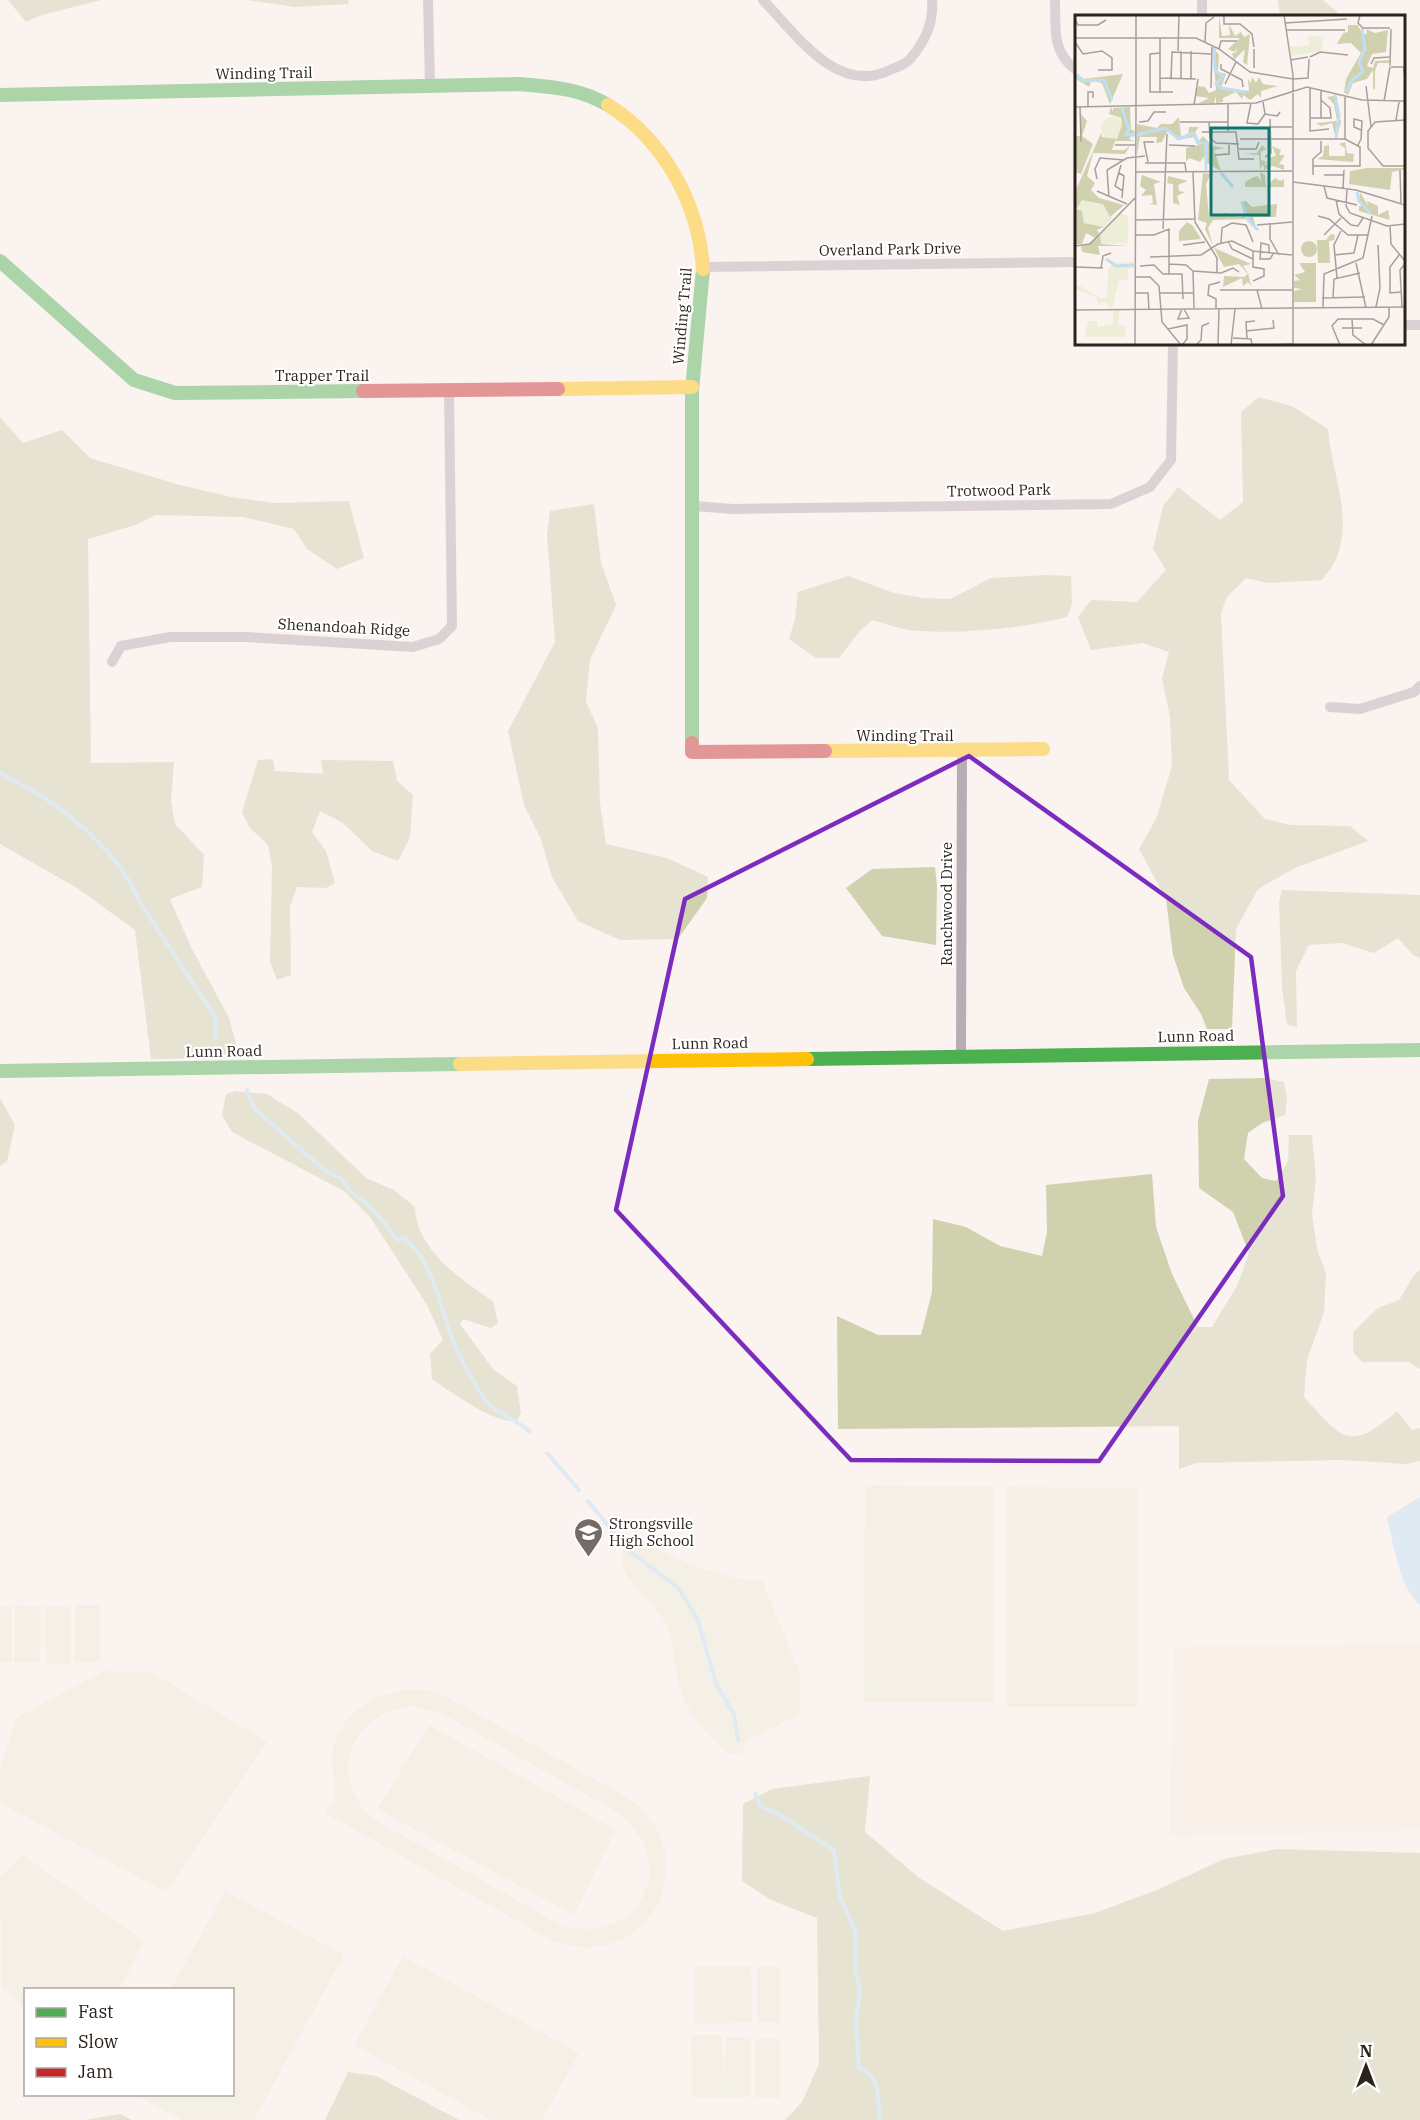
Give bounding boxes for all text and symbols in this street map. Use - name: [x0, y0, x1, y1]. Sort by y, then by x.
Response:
- inset map: [1075, 15, 1405, 345]
- street label: Winding Trail: [215, 63, 313, 83]
- street label: Overland Park Drive: [819, 238, 961, 260]
- street label: Winding Trail: [668, 267, 696, 365]
- street label: Trapper Trail: [275, 366, 369, 385]
- street label: Trotwood Park: [947, 480, 1051, 500]
- street label: Shenandoah Ridge: [277, 614, 411, 640]
- street label: Winding Trail: [856, 726, 954, 745]
- street label: Ranchwood Drive: [937, 842, 956, 966]
- street label: Lunn Road: [1158, 1026, 1234, 1046]
- street label: Lunn Road: [672, 1033, 748, 1053]
- street label: Lunn Road: [186, 1041, 262, 1061]
- place label: Strongsville High School: [609, 1514, 694, 1550]
- school or university icon: Strongsville High School: [572, 1516, 604, 1558]
- legend: [24, 1988, 234, 2096]
- text: Fast: [78, 2000, 113, 2023]
- text: Slow: [78, 2030, 118, 2053]
- north arrow: [1336, 2036, 1396, 2096]
- text: N: [1360, 2041, 1372, 2061]
- text: Jam: [78, 2060, 113, 2083]

